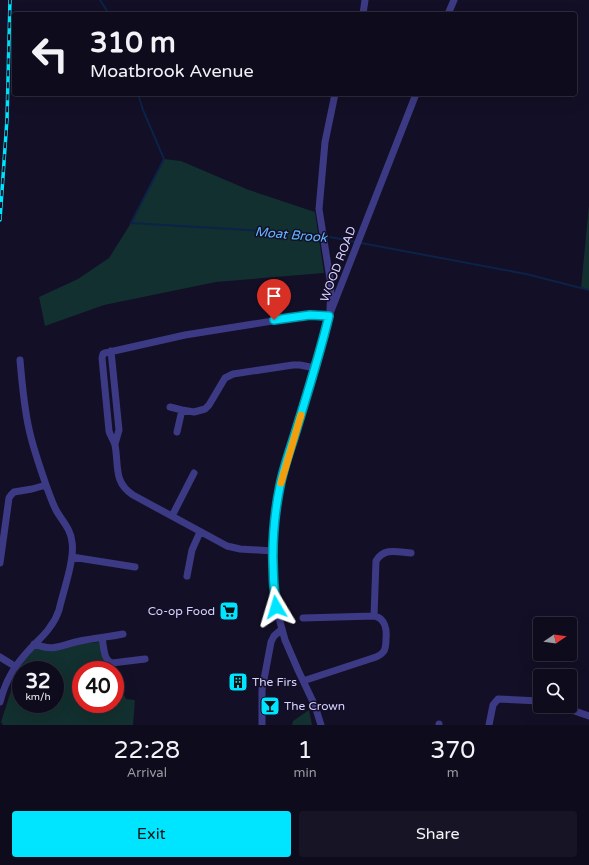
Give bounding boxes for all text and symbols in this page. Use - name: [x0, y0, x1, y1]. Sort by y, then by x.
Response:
- text: 310 m: [90, 26, 176, 60]
- icon: left: [24, 28, 76, 80]
- text: Moatbrook Avenue: [90, 60, 254, 82]
- water label: Moat Brook: [254, 224, 329, 246]
- street label: WOOD ROAD: [317, 224, 359, 304]
- pin: [257, 279, 291, 320]
- icon: arrive: [263, 285, 285, 307]
- position arrow: [255, 586, 297, 628]
- supermarket icon: Co-op Food: [218, 600, 240, 622]
- place label: Co-op Food: [148, 604, 215, 618]
- north arrow: [533, 617, 577, 661]
- map controls: [533, 617, 577, 713]
- speed limit sign: 40: [72, 661, 124, 713]
- button: search: [533, 669, 577, 713]
- text: 32: [25, 670, 51, 694]
- building icon: The Firs: [227, 671, 249, 693]
- place label: The Firs: [252, 675, 297, 689]
- text: km/h: [25, 691, 51, 703]
- bar icon: The Crown: [259, 695, 281, 717]
- place label: The Crown: [284, 699, 345, 713]
- text: 22:28: [114, 736, 180, 765]
- text: 1: [298, 736, 313, 765]
- text: 370: [430, 736, 475, 765]
- text: Arrival: [127, 765, 167, 781]
- text: min: [294, 765, 317, 781]
- text: m: [447, 765, 459, 781]
- button: Exit: [12, 811, 291, 857]
- button: Share: [299, 811, 577, 857]

